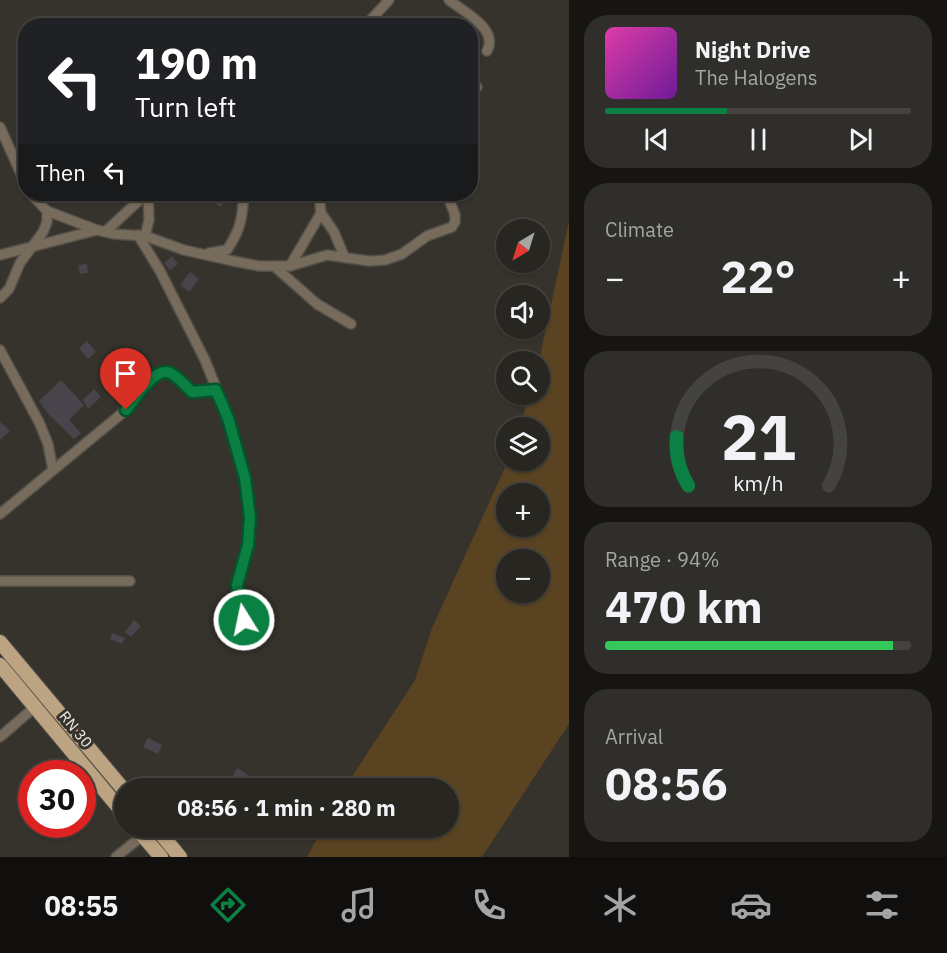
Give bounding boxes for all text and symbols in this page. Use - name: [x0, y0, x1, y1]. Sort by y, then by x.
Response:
- text: Night Drive: [695, 35, 811, 64]
- text: 190 m: [135, 36, 258, 91]
- icon: left: [36, 42, 114, 120]
- text: The Halogens: [695, 64, 817, 91]
- text: Turn left: [135, 89, 236, 124]
- icon: previous: [640, 123, 673, 156]
- icon: pause: [742, 123, 775, 156]
- icon: next: [844, 123, 877, 156]
- icon: left: [98, 156, 131, 189]
- text: Then: [36, 158, 86, 187]
- text: Climate: [605, 216, 674, 243]
- north arrow: [496, 219, 550, 273]
- map controls: [496, 219, 550, 603]
- text: 22°: [720, 247, 796, 305]
- text: −: [605, 256, 625, 299]
- text: +: [891, 256, 911, 299]
- button: sound: [496, 285, 550, 339]
- pin: [100, 348, 151, 410]
- button: search: [496, 351, 550, 405]
- icon: arrive: [109, 357, 142, 390]
- text: 21: [721, 396, 795, 477]
- button: layers: [496, 417, 550, 471]
- text: km/h: [733, 469, 783, 497]
- button: +: [496, 483, 550, 537]
- text: Range · 94%: [605, 546, 720, 573]
- button: −: [496, 549, 550, 603]
- text: 470 km: [605, 577, 763, 635]
- position arrow: [212, 588, 276, 652]
- street label: RN 30: [55, 707, 97, 751]
- text: Arrival: [605, 723, 663, 750]
- text: 08:56: [605, 754, 728, 812]
- speed limit sign: 30: [18, 760, 96, 838]
- text: 08:56 · 1 min · 280 m: [177, 793, 396, 822]
- icon: directions: [207, 884, 249, 926]
- icon: music: [338, 884, 380, 926]
- icon: phone: [468, 884, 510, 926]
- icon: climate: [599, 884, 641, 926]
- icon: car: [730, 884, 772, 926]
- icon: filters: [861, 884, 903, 926]
- text: 08:55: [44, 888, 118, 923]

